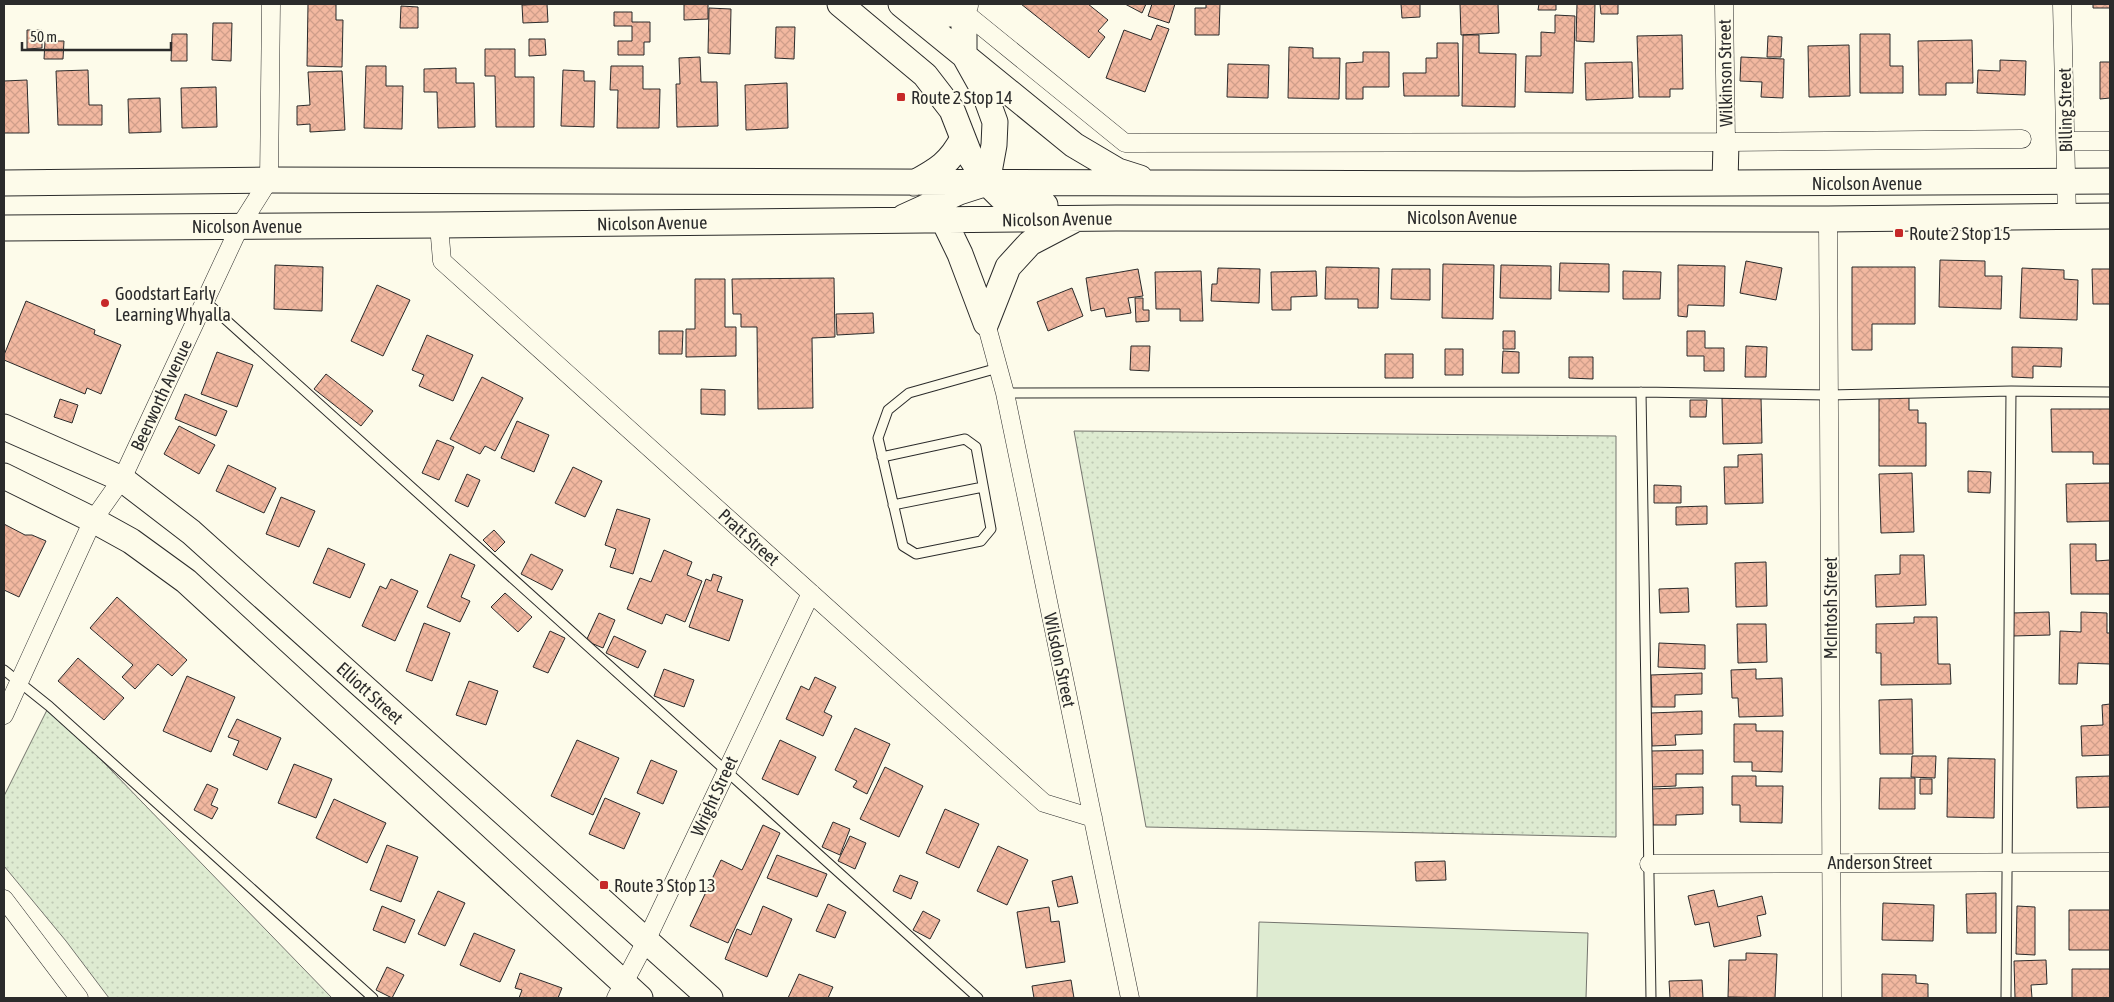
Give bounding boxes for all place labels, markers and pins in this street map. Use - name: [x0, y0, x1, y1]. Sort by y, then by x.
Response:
- place label: Route 2 Stop 14: [911, 87, 1013, 108]
- marker: Route 2 Stop 14: [895, 91, 907, 103]
- place label: Route 2 Stop 15: [1909, 223, 2011, 244]
- marker: Route 2 Stop 15: [1893, 227, 1905, 239]
- place label: Goodstart Early Learning Whyalla: [115, 283, 231, 325]
- marker: Goodstart Early Learning Whyalla: [99, 297, 111, 309]
- place label: Route 3 Stop 13: [614, 875, 716, 896]
- marker: Route 3 Stop 13: [598, 879, 610, 891]

